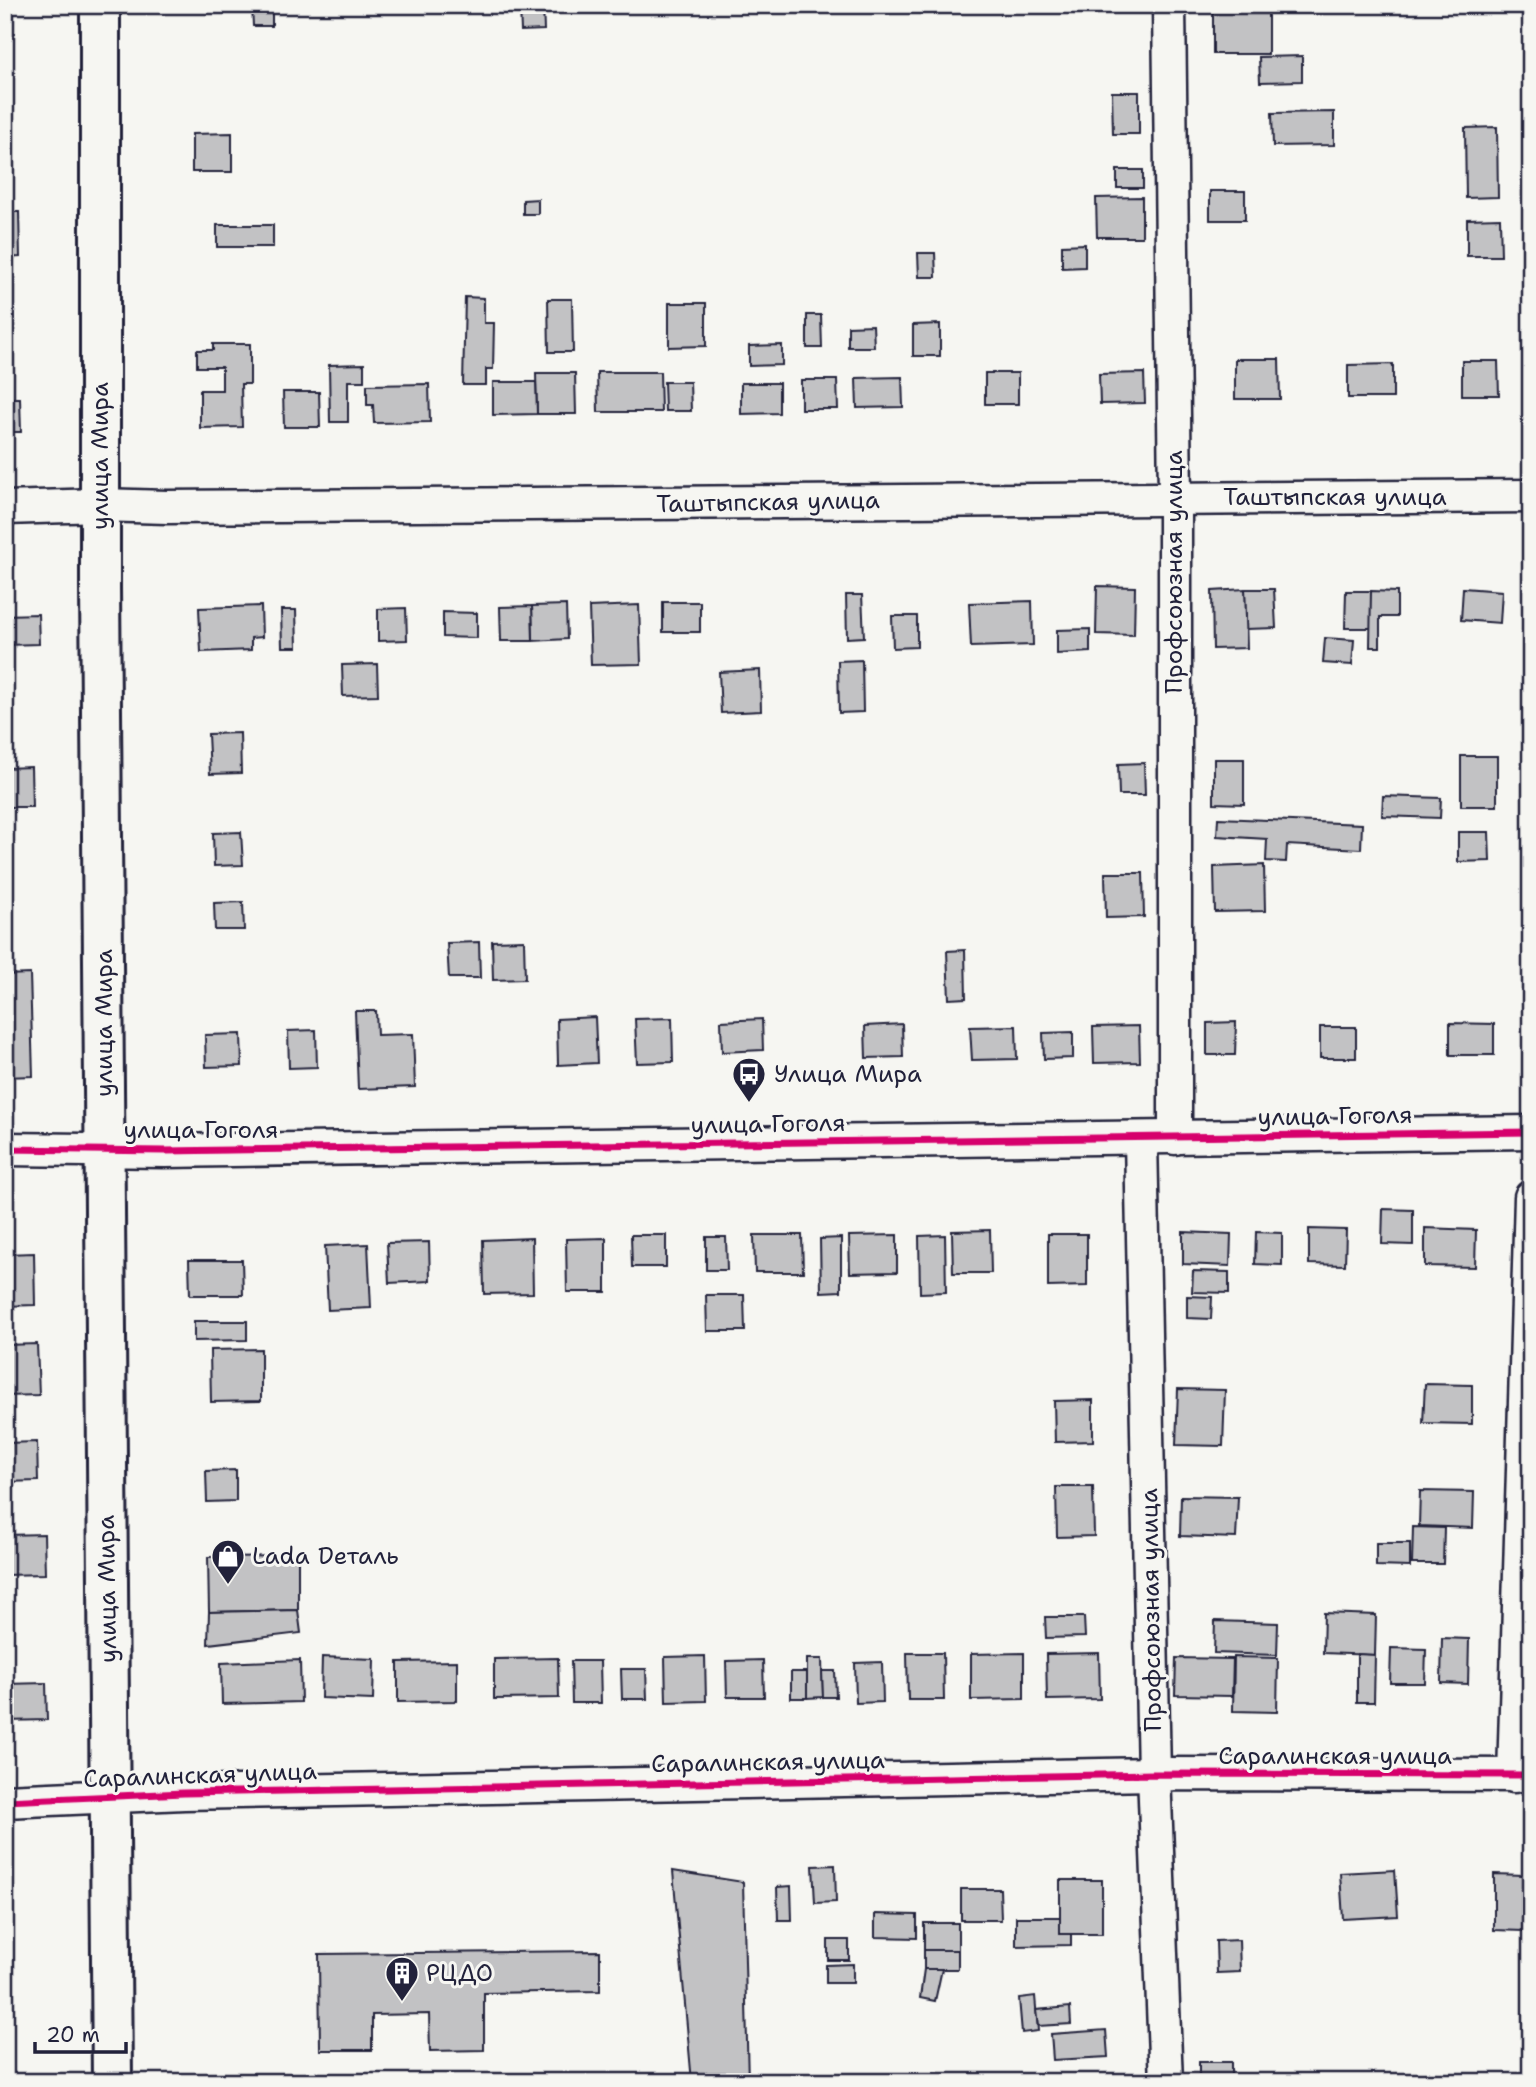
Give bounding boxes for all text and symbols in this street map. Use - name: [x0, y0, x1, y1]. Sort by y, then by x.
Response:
- street label: улица Мира: [84, 382, 116, 530]
- street label: Профсоюзная улица: [1158, 450, 1190, 694]
- street label: Таштыпская улица: [1223, 481, 1447, 513]
- street label: Таштыпская улица: [656, 484, 880, 520]
- street label: улица Мира: [88, 949, 120, 1097]
- bus stop icon: Улица Мира: [730, 1055, 768, 1104]
- place label: Улица Мира: [774, 1058, 922, 1090]
- street label: улица Гоголя: [1257, 1099, 1413, 1133]
- street label: улица Гоголя: [690, 1107, 846, 1141]
- street label: улица Гоголя: [124, 1114, 279, 1146]
- street label: Профсоюзная улица: [1133, 1488, 1169, 1732]
- street label: улица Мира: [90, 1515, 124, 1663]
- shop icon: Lada Dеталь: [209, 1537, 247, 1586]
- place label: Lada Dеталь: [252, 1540, 399, 1572]
- street label: Саралинская улица: [1218, 1740, 1452, 1772]
- street label: Саралинская улица: [651, 1744, 885, 1780]
- street label: Саралинская улица: [83, 1755, 317, 1795]
- building icon: РЦДО: [383, 1954, 421, 2003]
- place label: РЦДО: [426, 1957, 493, 1989]
- scale bar: [35, 2010, 126, 2054]
- text: 20 m: [46, 2021, 100, 2049]

